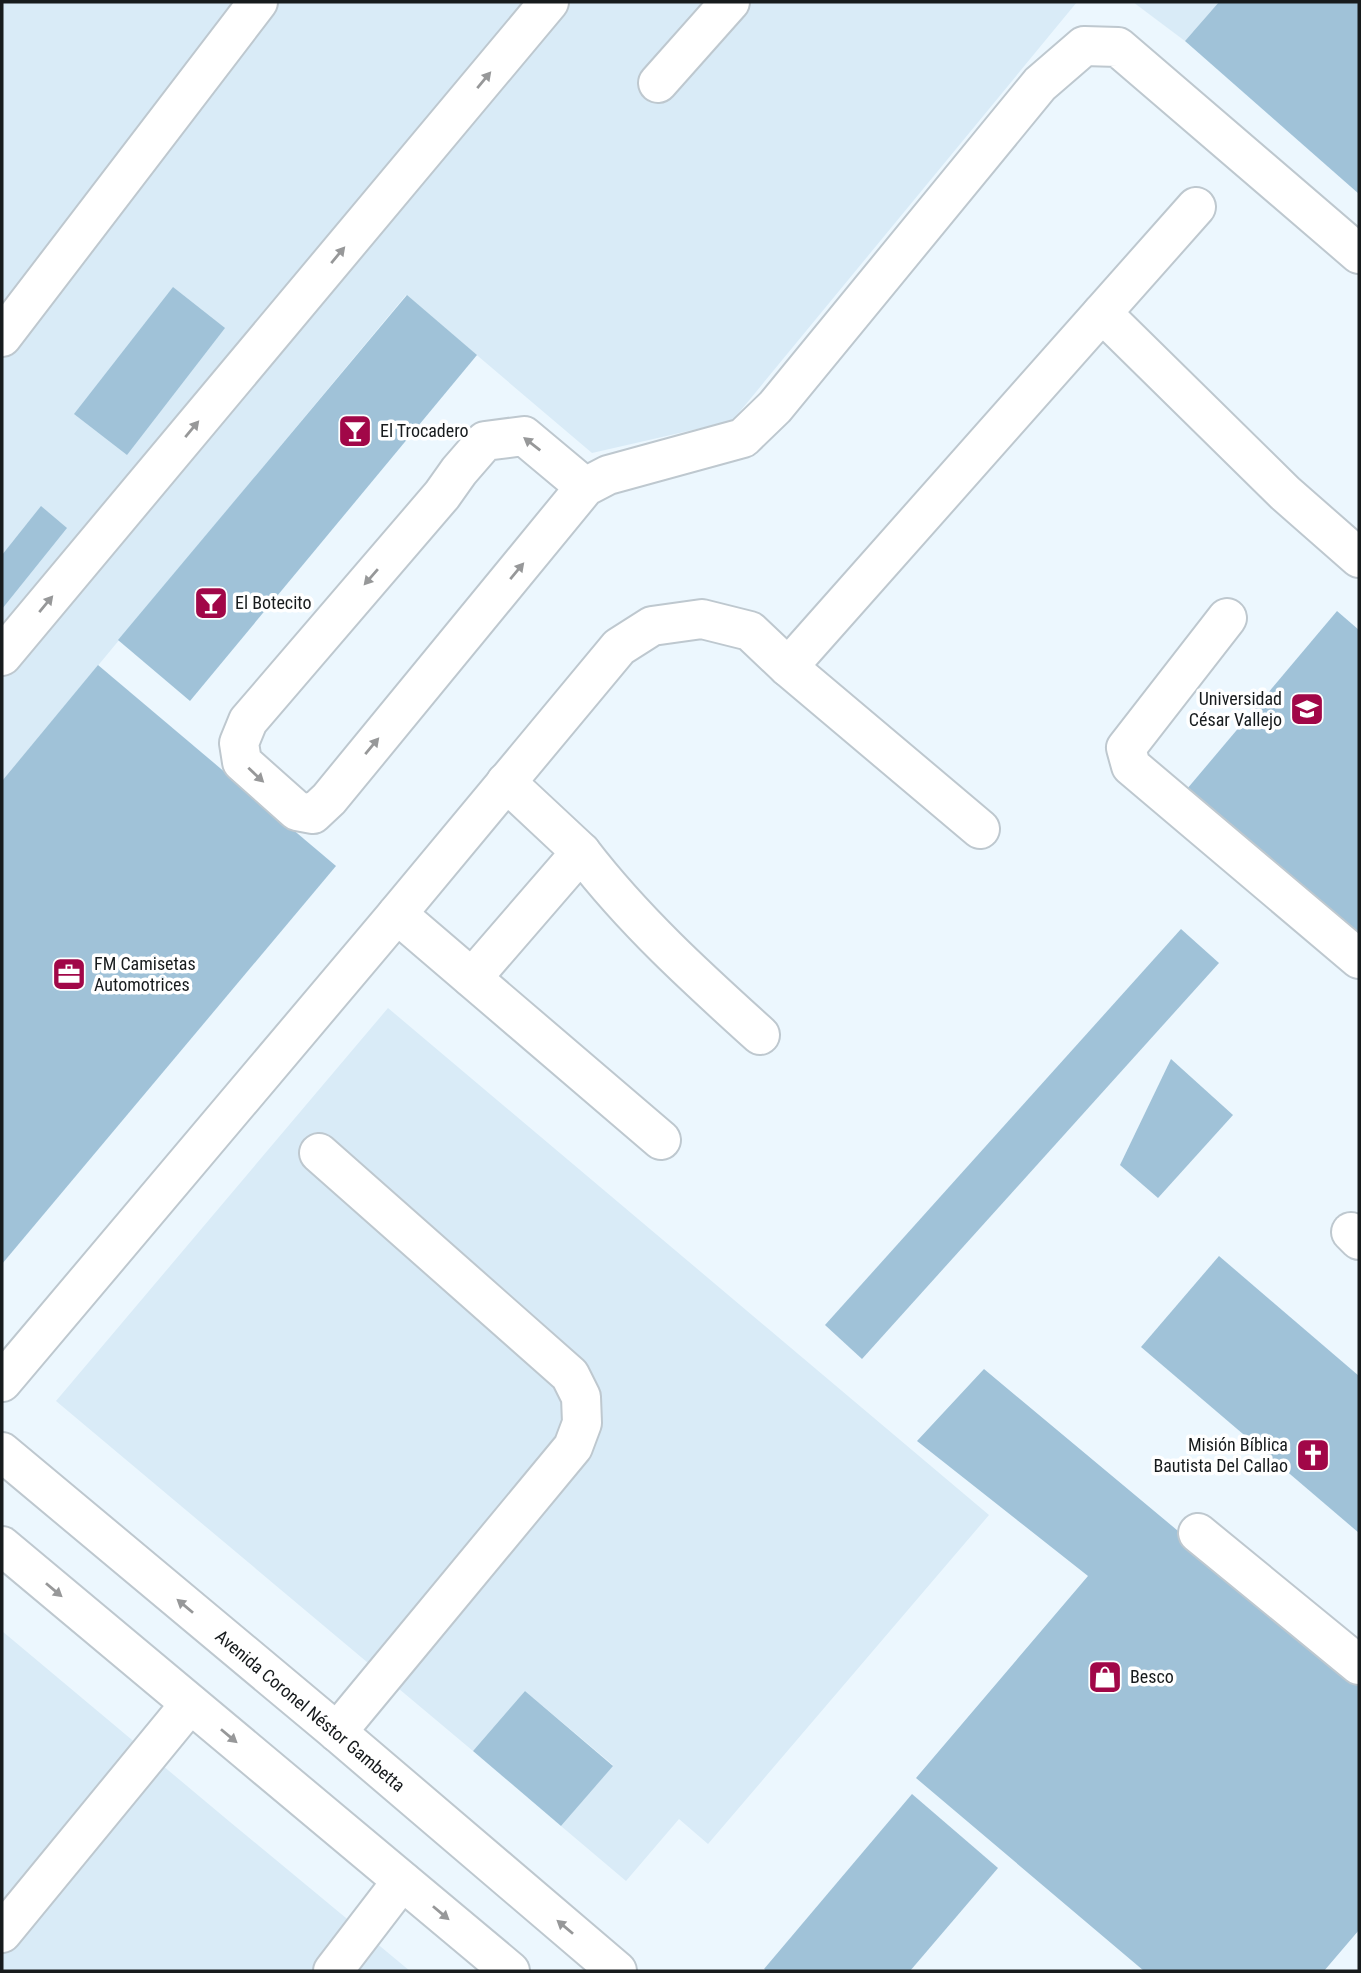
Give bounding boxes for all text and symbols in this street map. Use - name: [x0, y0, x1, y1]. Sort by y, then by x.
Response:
- one-way arrow: [476, 72, 491, 90]
- one-way arrow: [330, 246, 345, 264]
- bar icon: El Trocadero: [336, 412, 374, 450]
- place label: El Trocadero: [380, 420, 469, 441]
- one-way arrow: [184, 421, 199, 439]
- one-way arrow: [524, 436, 542, 451]
- one-way arrow: [509, 562, 524, 579]
- one-way arrow: [363, 568, 379, 586]
- bar icon: El Botecito: [192, 584, 230, 622]
- place label: El Botecito: [235, 592, 311, 613]
- one-way arrow: [38, 595, 53, 613]
- place label: Universidad César Vallejo: [1189, 688, 1282, 730]
- school or university icon: Universidad César Vallejo: [1288, 690, 1326, 728]
- one-way arrow: [365, 738, 380, 756]
- one-way arrow: [247, 767, 264, 783]
- place label: FM Camisetas Automotrices: [94, 953, 196, 995]
- office icon: FM Camisetas Automotrices: [50, 955, 88, 993]
- place label: Misión Bíblica Bautista Del Callao: [1153, 1434, 1288, 1476]
- church icon: Misión Bíblica Bautista Del Callao: [1294, 1436, 1332, 1474]
- one-way arrow: [45, 1582, 63, 1598]
- one-way arrow: [177, 1599, 194, 1614]
- street label: Avenida Coronel Néstor Gambetta: [211, 1625, 409, 1796]
- shop icon: Besco: [1086, 1658, 1124, 1696]
- place label: Besco: [1130, 1666, 1174, 1687]
- one-way arrow: [220, 1728, 237, 1743]
- one-way arrow: [431, 1906, 449, 1921]
- one-way arrow: [556, 1920, 573, 1935]

